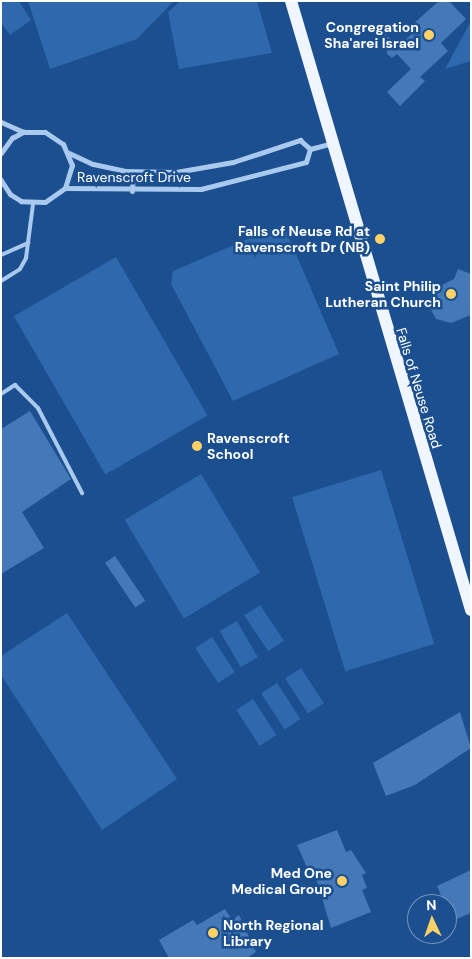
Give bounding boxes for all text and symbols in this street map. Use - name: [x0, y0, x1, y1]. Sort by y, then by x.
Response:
- place label: Congregation Sha'arei Israel: [324, 19, 419, 52]
- marker: Congregation Sha'arei Israel: [423, 29, 435, 41]
- street label: Ravenscroft Drive: [77, 169, 191, 185]
- place label: Falls of Neuse Rd at Ravenscroft Dr (NB): [235, 223, 370, 256]
- marker: Falls of Neuse Rd at Ravenscroft Dr (NB): [374, 233, 386, 245]
- place label: Saint Philip Lutheran Church: [325, 278, 441, 310]
- marker: Saint Philip Lutheran Church: [445, 288, 457, 300]
- street label: Falls of Neuse Road: [393, 326, 445, 450]
- place label: Ravenscroft School: [207, 430, 290, 462]
- marker: Ravenscroft School: [191, 440, 203, 452]
- place label: Med One Medical Group: [232, 865, 332, 898]
- marker: Med One Medical Group: [336, 875, 348, 887]
- north arrow: [407, 894, 457, 944]
- text: N: [426, 896, 437, 914]
- place label: North Regional Library: [223, 917, 323, 950]
- marker: North Regional Library: [207, 927, 219, 939]

